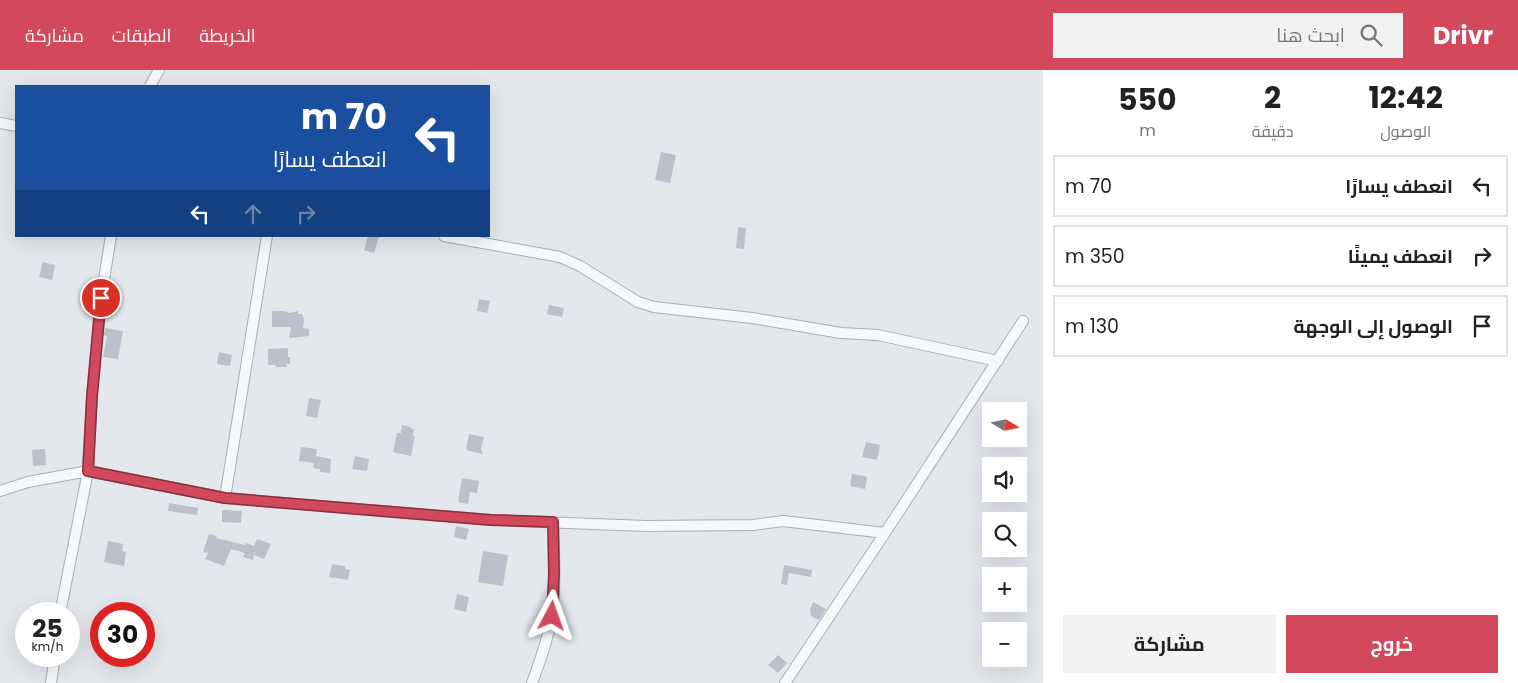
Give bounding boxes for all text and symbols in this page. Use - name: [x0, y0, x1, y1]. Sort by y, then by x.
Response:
- search box: [1053, 13, 1403, 58]
- text: Drivr: [1433, 19, 1493, 52]
- icon: search: [1357, 21, 1385, 49]
- text: ابحث هنا: [1276, 22, 1345, 49]
- text: مشاركة: [25, 23, 84, 48]
- text: الطبقات: [112, 23, 171, 48]
- text: الخريطة: [199, 23, 256, 48]
- text: 2: [1264, 76, 1281, 119]
- text: 12:42: [1369, 76, 1443, 119]
- text: 550: [1118, 78, 1177, 121]
- text: 70 m: [301, 92, 387, 141]
- icon: left: [405, 105, 470, 170]
- text: m: [1139, 119, 1156, 142]
- text: دقيقة: [1252, 120, 1293, 143]
- text: الوصول: [1380, 120, 1431, 143]
- text: انعطف يسارًا: [273, 144, 387, 175]
- icon: left: [1468, 172, 1496, 200]
- text: 70 m: [1065, 173, 1112, 200]
- text: انعطف يسارًا: [1345, 173, 1453, 200]
- icon: left: [186, 200, 214, 228]
- icon: ahead: [239, 200, 267, 228]
- icon: right: [292, 200, 320, 228]
- icon: right: [1468, 242, 1496, 270]
- text: 350 m: [1065, 243, 1125, 270]
- text: انعطف يمينًا: [1348, 243, 1453, 270]
- pin: [80, 277, 122, 319]
- icon: arrive: [87, 284, 115, 312]
- icon: arrive: [1468, 312, 1496, 340]
- text: 130 m: [1065, 313, 1119, 340]
- text: الوصول إلى الوجهة: [1294, 313, 1453, 340]
- north arrow: [982, 402, 1028, 448]
- map controls: [982, 402, 1027, 667]
- button: sound: [982, 457, 1027, 502]
- button: search: [982, 512, 1027, 557]
- button: +: [982, 567, 1027, 612]
- position arrow: [525, 589, 577, 641]
- speed limit sign: 30: [90, 602, 155, 667]
- text: 25: [32, 611, 63, 646]
- button: مشاركة: [1063, 615, 1276, 673]
- button: خروج: [1286, 615, 1498, 673]
- button: −: [982, 622, 1027, 667]
- text: km/h: [32, 638, 63, 655]

